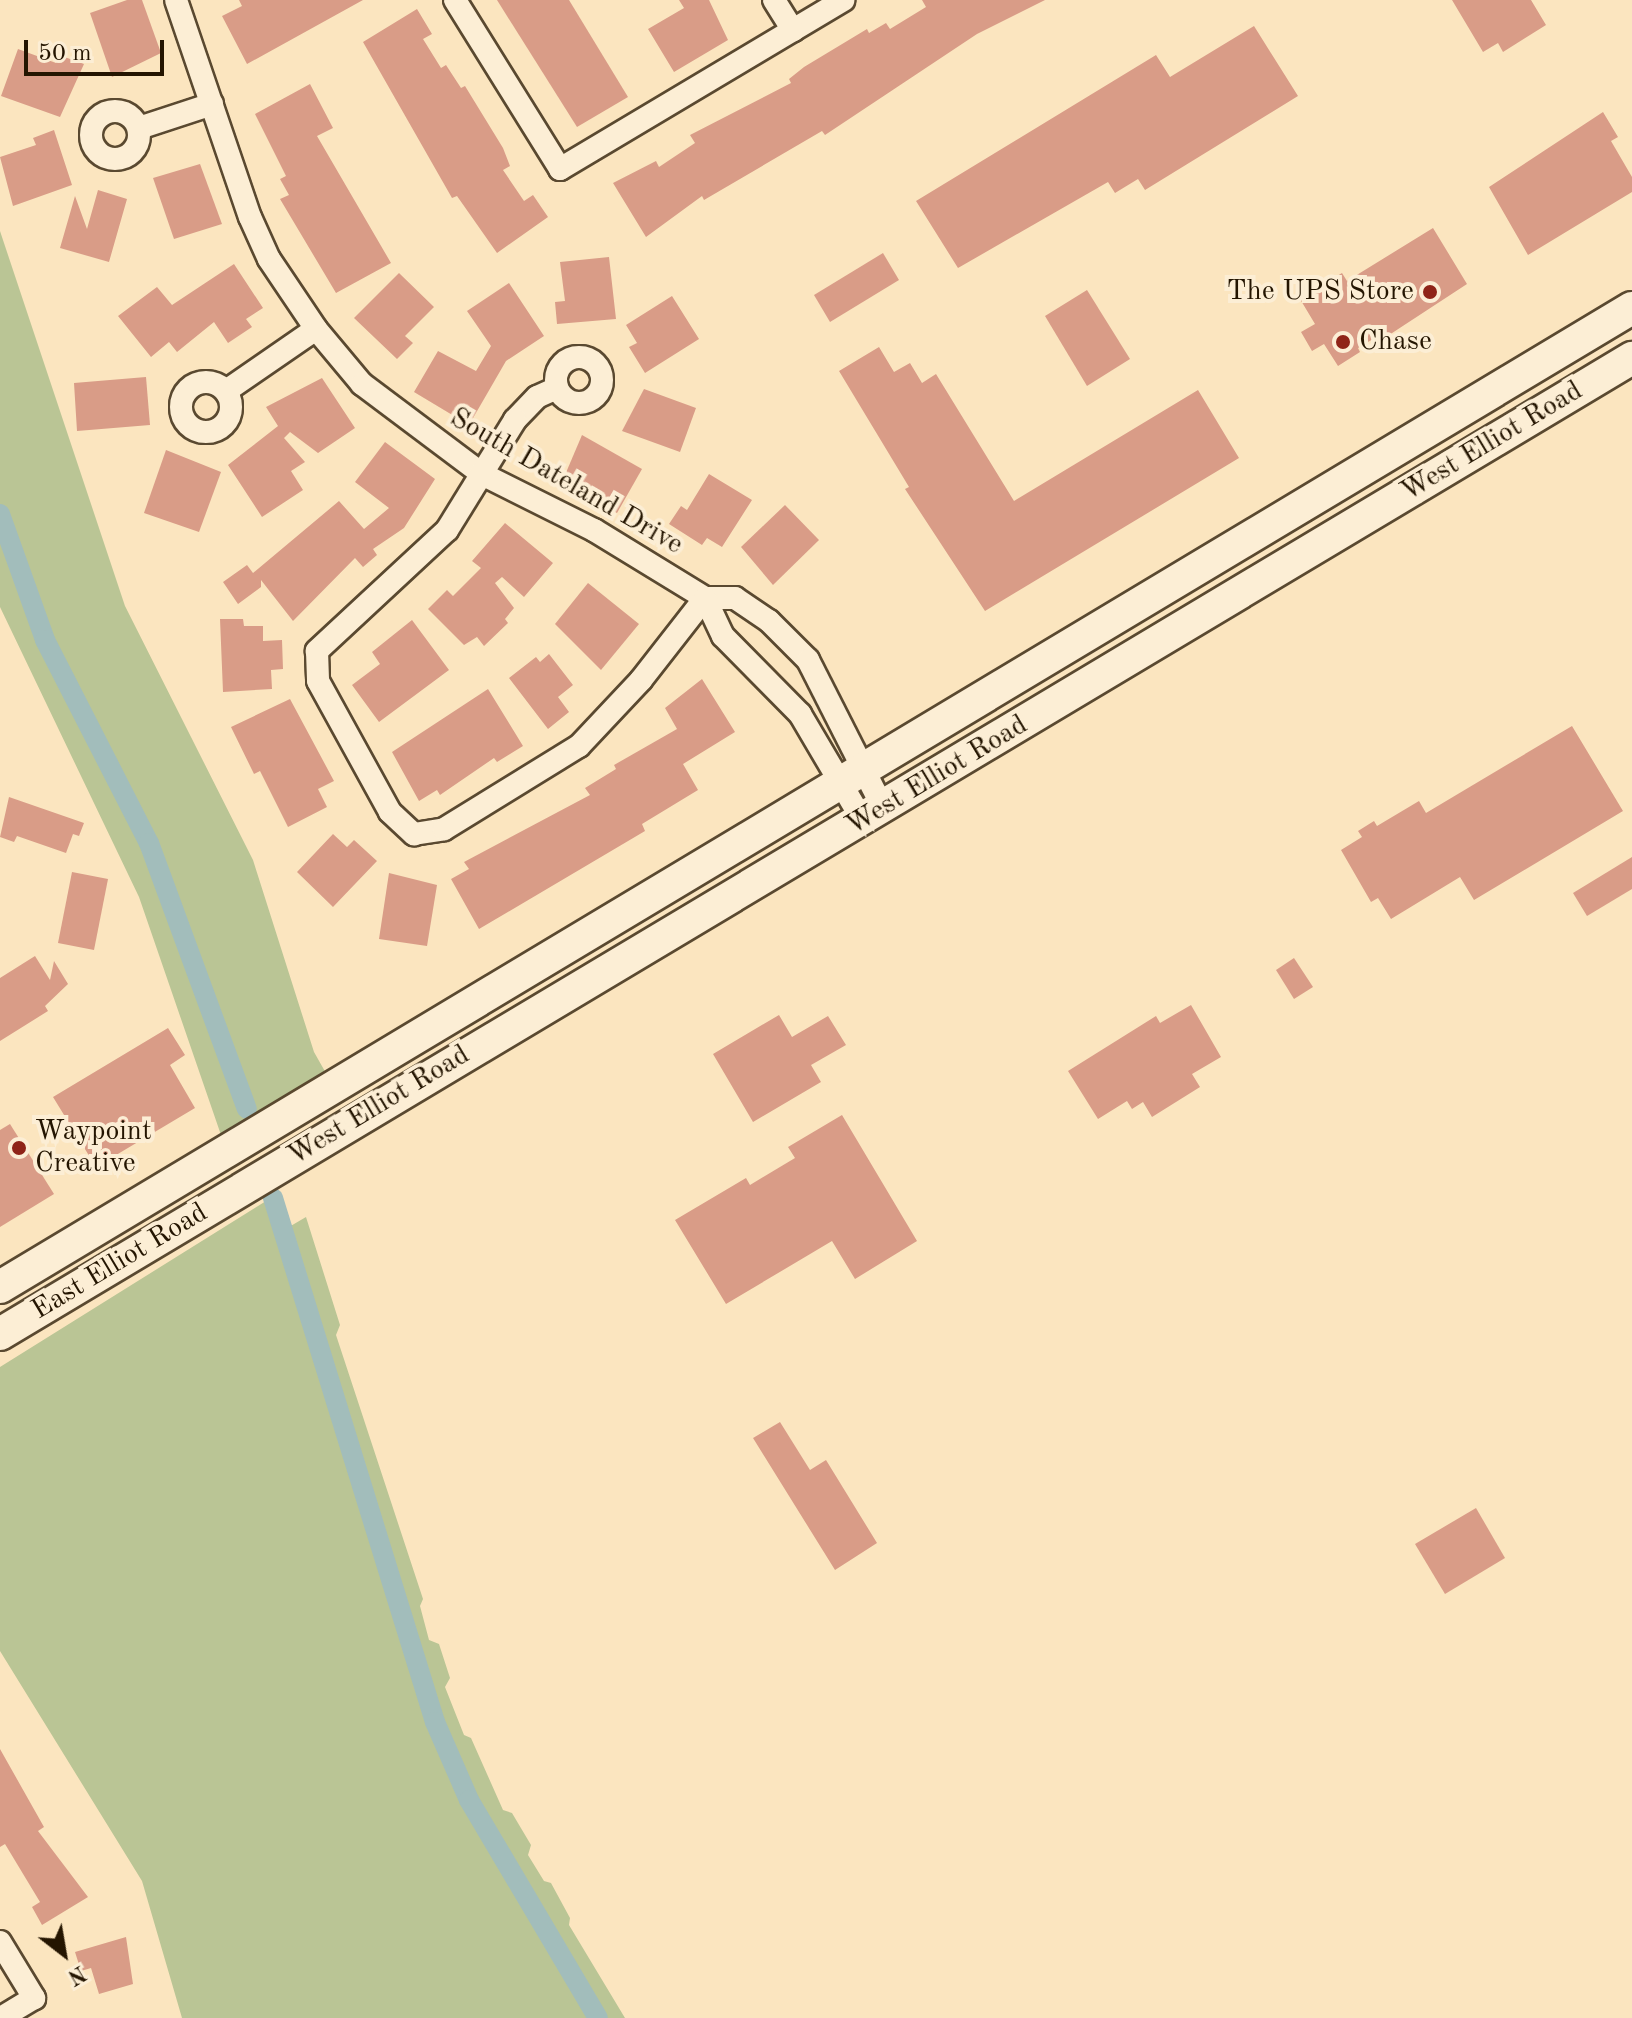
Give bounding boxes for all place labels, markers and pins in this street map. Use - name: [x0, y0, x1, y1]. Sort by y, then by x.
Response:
- place label: The UPS Store: [1227, 275, 1414, 309]
- marker: The UPS Store: [1421, 283, 1439, 301]
- place label: Chase: [1359, 325, 1432, 359]
- marker: Chase: [1334, 333, 1352, 351]
- place label: Waypoint Creative: [35, 1115, 152, 1181]
- marker: Waypoint Creative: [10, 1139, 28, 1157]

